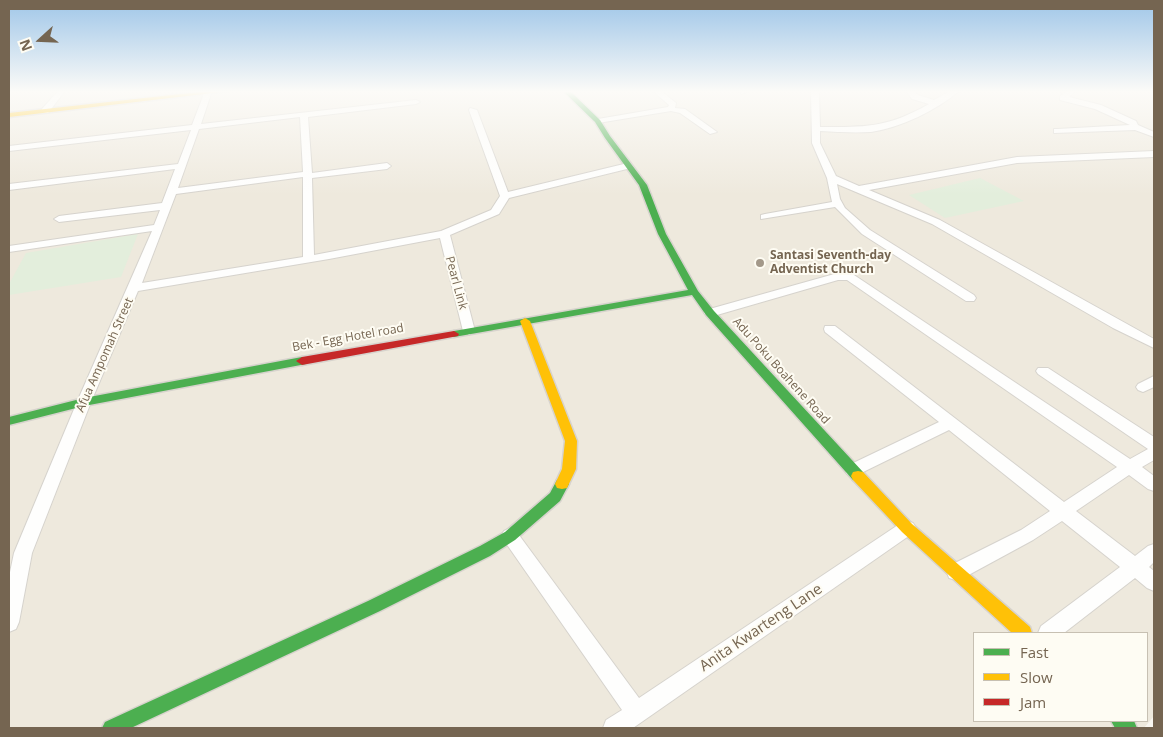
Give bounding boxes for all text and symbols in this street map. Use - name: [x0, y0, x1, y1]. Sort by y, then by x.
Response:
- north arrow: [15, 15, 65, 65]
- text: N: [15, 37, 36, 54]
- place label: Santasi Seventh-day Adventist Church: [770, 249, 891, 277]
- street label: Pearl Link: [442, 255, 470, 311]
- marker: Santasi Seventh-day Adventist Church: [754, 257, 766, 269]
- street label: Afua Ampomah Street: [73, 296, 137, 414]
- street label: Adu Poku Boahene Road: [729, 315, 833, 427]
- street label: Bek - Egg Hotel road: [291, 321, 405, 355]
- street label: Anita Kwarteng Lane: [696, 580, 826, 676]
- legend: [973, 632, 1148, 722]
- text: Fast: [1020, 642, 1049, 662]
- text: Slow: [1020, 667, 1053, 687]
- text: Jam: [1020, 692, 1046, 712]

